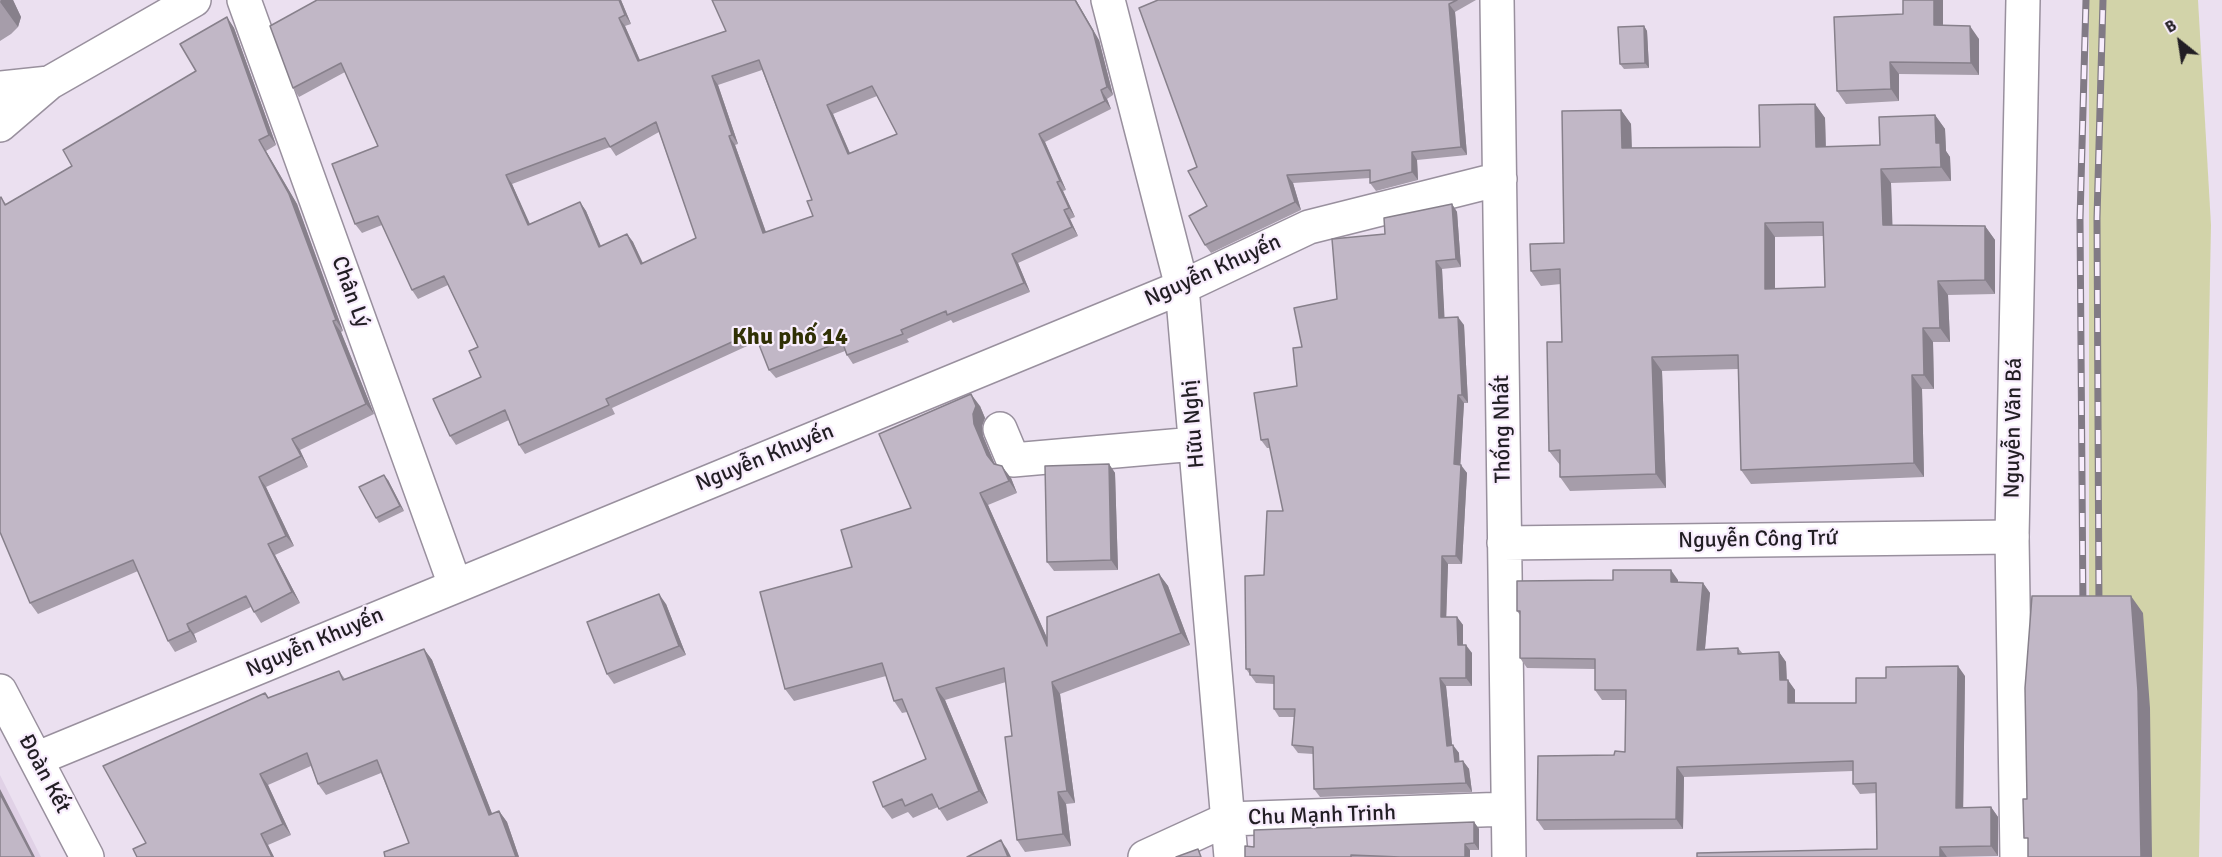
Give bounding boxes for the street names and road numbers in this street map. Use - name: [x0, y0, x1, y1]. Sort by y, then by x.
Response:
- street label: Nguyễn Khuyến: [1141, 229, 1285, 313]
- street label: Chân Lý: [325, 253, 375, 331]
- street label: Nguyễn Văn Bá: [2000, 357, 2028, 499]
- street label: Thống Nhất: [1489, 375, 1517, 483]
- street label: Hữu Nghị: [1177, 379, 1211, 469]
- street label: Nguyễn Khuyến: [692, 418, 838, 498]
- street label: Nguyễn Công Trứ: [1678, 525, 1838, 555]
- street label: Nguyễn Khuyến: [242, 602, 388, 684]
- street label: Đoàn Kết: [12, 730, 76, 818]
- street label: Chu Mạnh Trinh: [1248, 800, 1396, 832]

